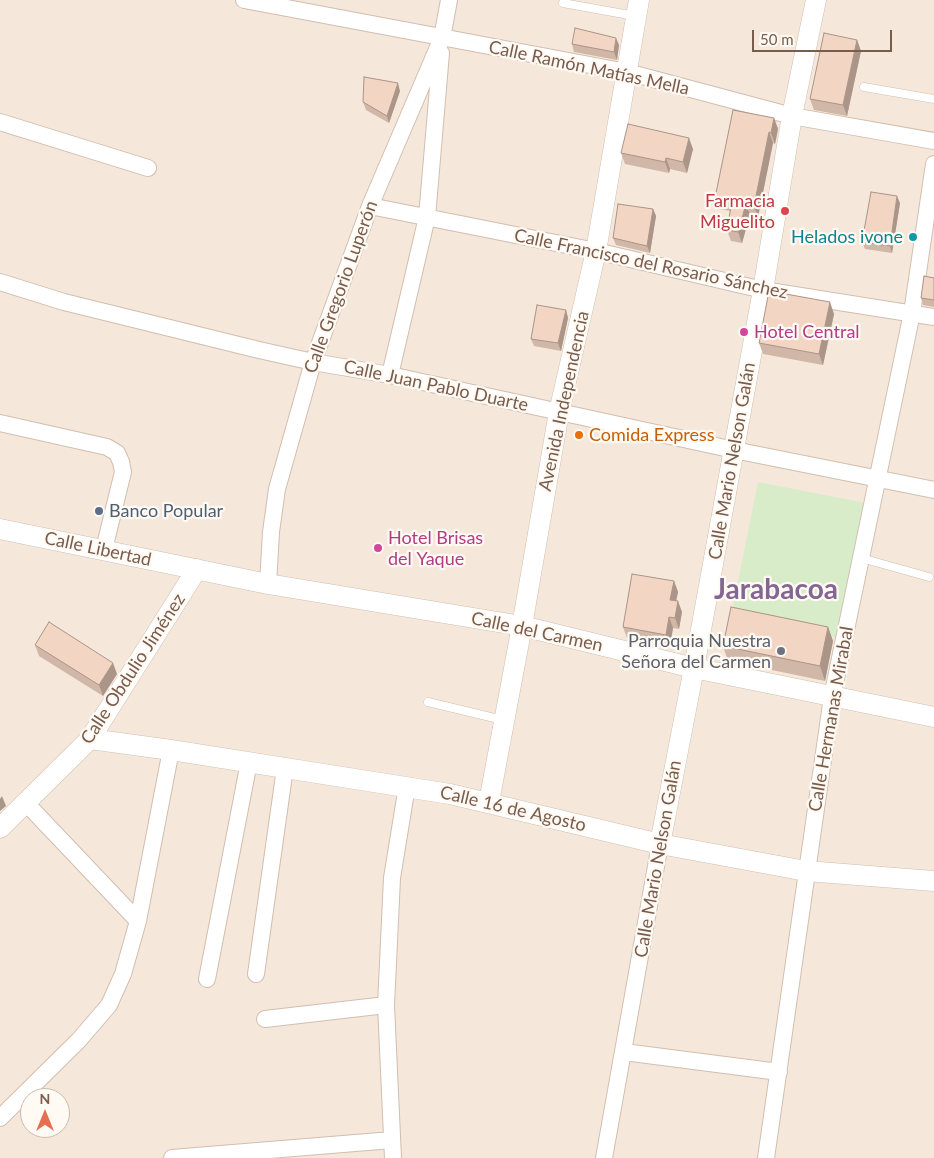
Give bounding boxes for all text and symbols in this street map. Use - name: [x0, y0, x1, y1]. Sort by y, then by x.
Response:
- scale bar: [754, 20, 894, 52]
- text: 50 m: [760, 30, 794, 48]
- street label: Calle Ramón Matías Mella: [487, 36, 691, 100]
- place label: Farmacia Miguelito: [700, 190, 775, 232]
- street label: Calle Gregorio Luperón: [300, 198, 382, 376]
- marker: Farmacia Miguelito: [779, 205, 791, 217]
- street label: Calle Francisco del Rosario Sánchez: [512, 224, 790, 304]
- place label: Helados ivone: [791, 226, 903, 248]
- marker: Helados ivone: [907, 231, 919, 243]
- street label: Avenida Independencia: [534, 309, 594, 493]
- place label: Hotel Central: [754, 321, 860, 343]
- marker: Hotel Central: [738, 326, 750, 338]
- street label: Calle Juan Pablo Duarte: [342, 356, 530, 416]
- street label: Calle Mario Nelson Galán: [704, 361, 760, 561]
- place label: Comida Express: [589, 424, 715, 446]
- marker: Comida Express: [573, 429, 585, 441]
- place label: Banco Popular: [109, 500, 223, 522]
- marker: Banco Popular: [93, 505, 105, 517]
- street label: Calle Libertad: [43, 527, 153, 571]
- place label: Hotel Brisas del Yaque: [388, 527, 483, 570]
- marker: Hotel Brisas del Yaque: [372, 542, 384, 554]
- district label: Jarabacoa: [714, 573, 838, 607]
- street label: Calle Obdulio Jiménez: [76, 590, 190, 748]
- street label: Calle del Carmen: [469, 608, 605, 656]
- street label: Calle Hermanas Mirabal: [804, 625, 858, 813]
- place label: Parroquia Nuestra Señora del Carmen: [621, 630, 771, 672]
- marker: Parroquia Nuestra Señora del Carmen: [775, 645, 787, 657]
- street label: Calle Mario Nelson Galán: [630, 759, 686, 959]
- street label: Calle 16 de Agosto: [438, 782, 588, 836]
- north arrow: [20, 1088, 70, 1138]
- text: N: [40, 1090, 50, 1107]

